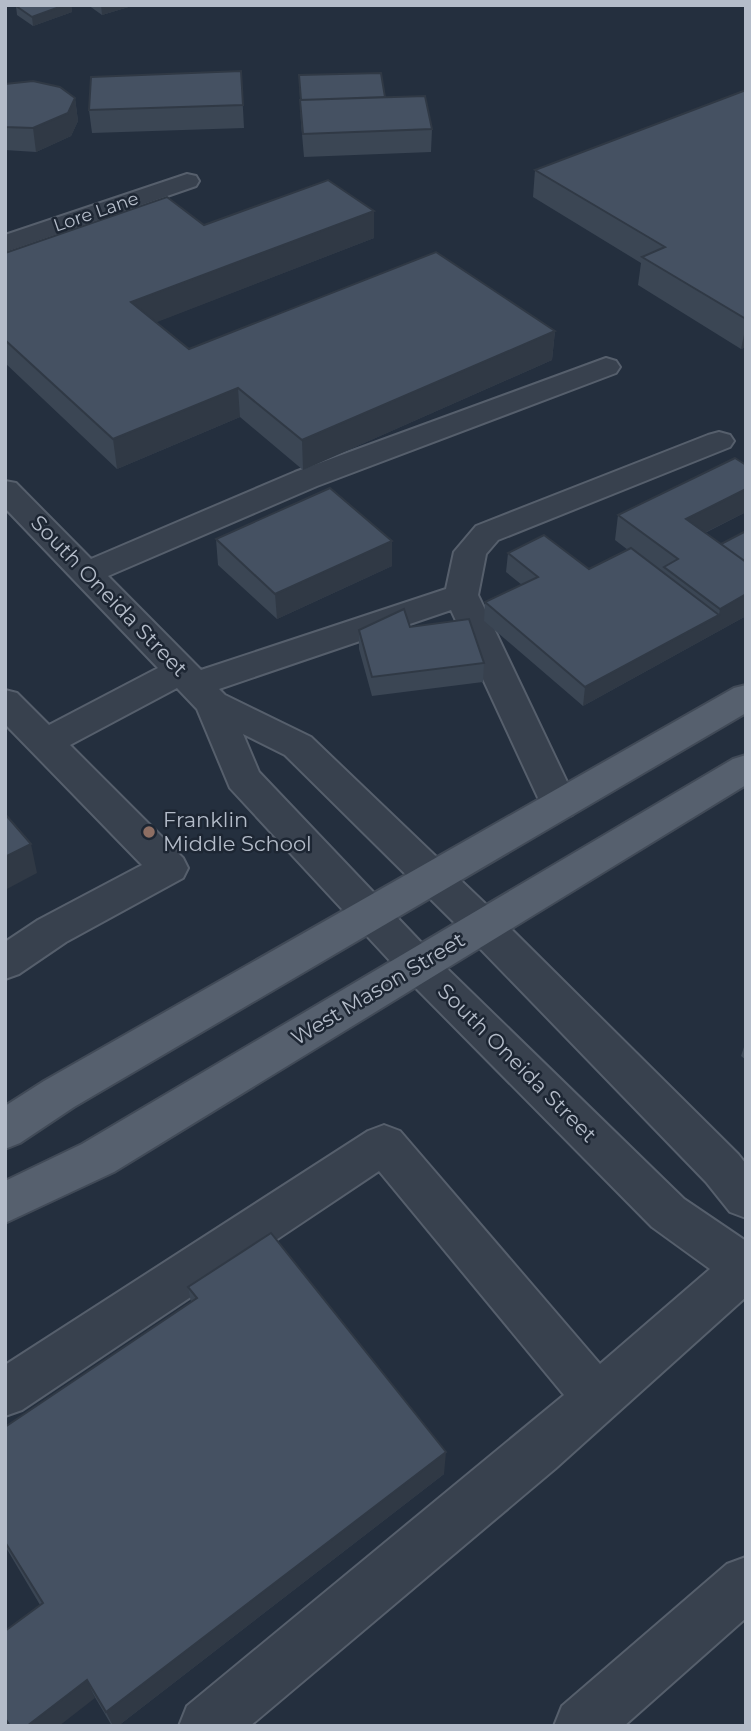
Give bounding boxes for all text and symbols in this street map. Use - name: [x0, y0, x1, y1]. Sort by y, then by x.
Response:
- street label: Lore Lane: [51, 187, 142, 237]
- street label: South Oneida Street: [26, 510, 193, 681]
- place label: Franklin Middle School: [163, 807, 312, 856]
- marker: Franklin Middle School: [141, 824, 157, 840]
- street label: West Mason Street: [286, 927, 469, 1050]
- street label: South Oneida Street: [433, 978, 602, 1147]

